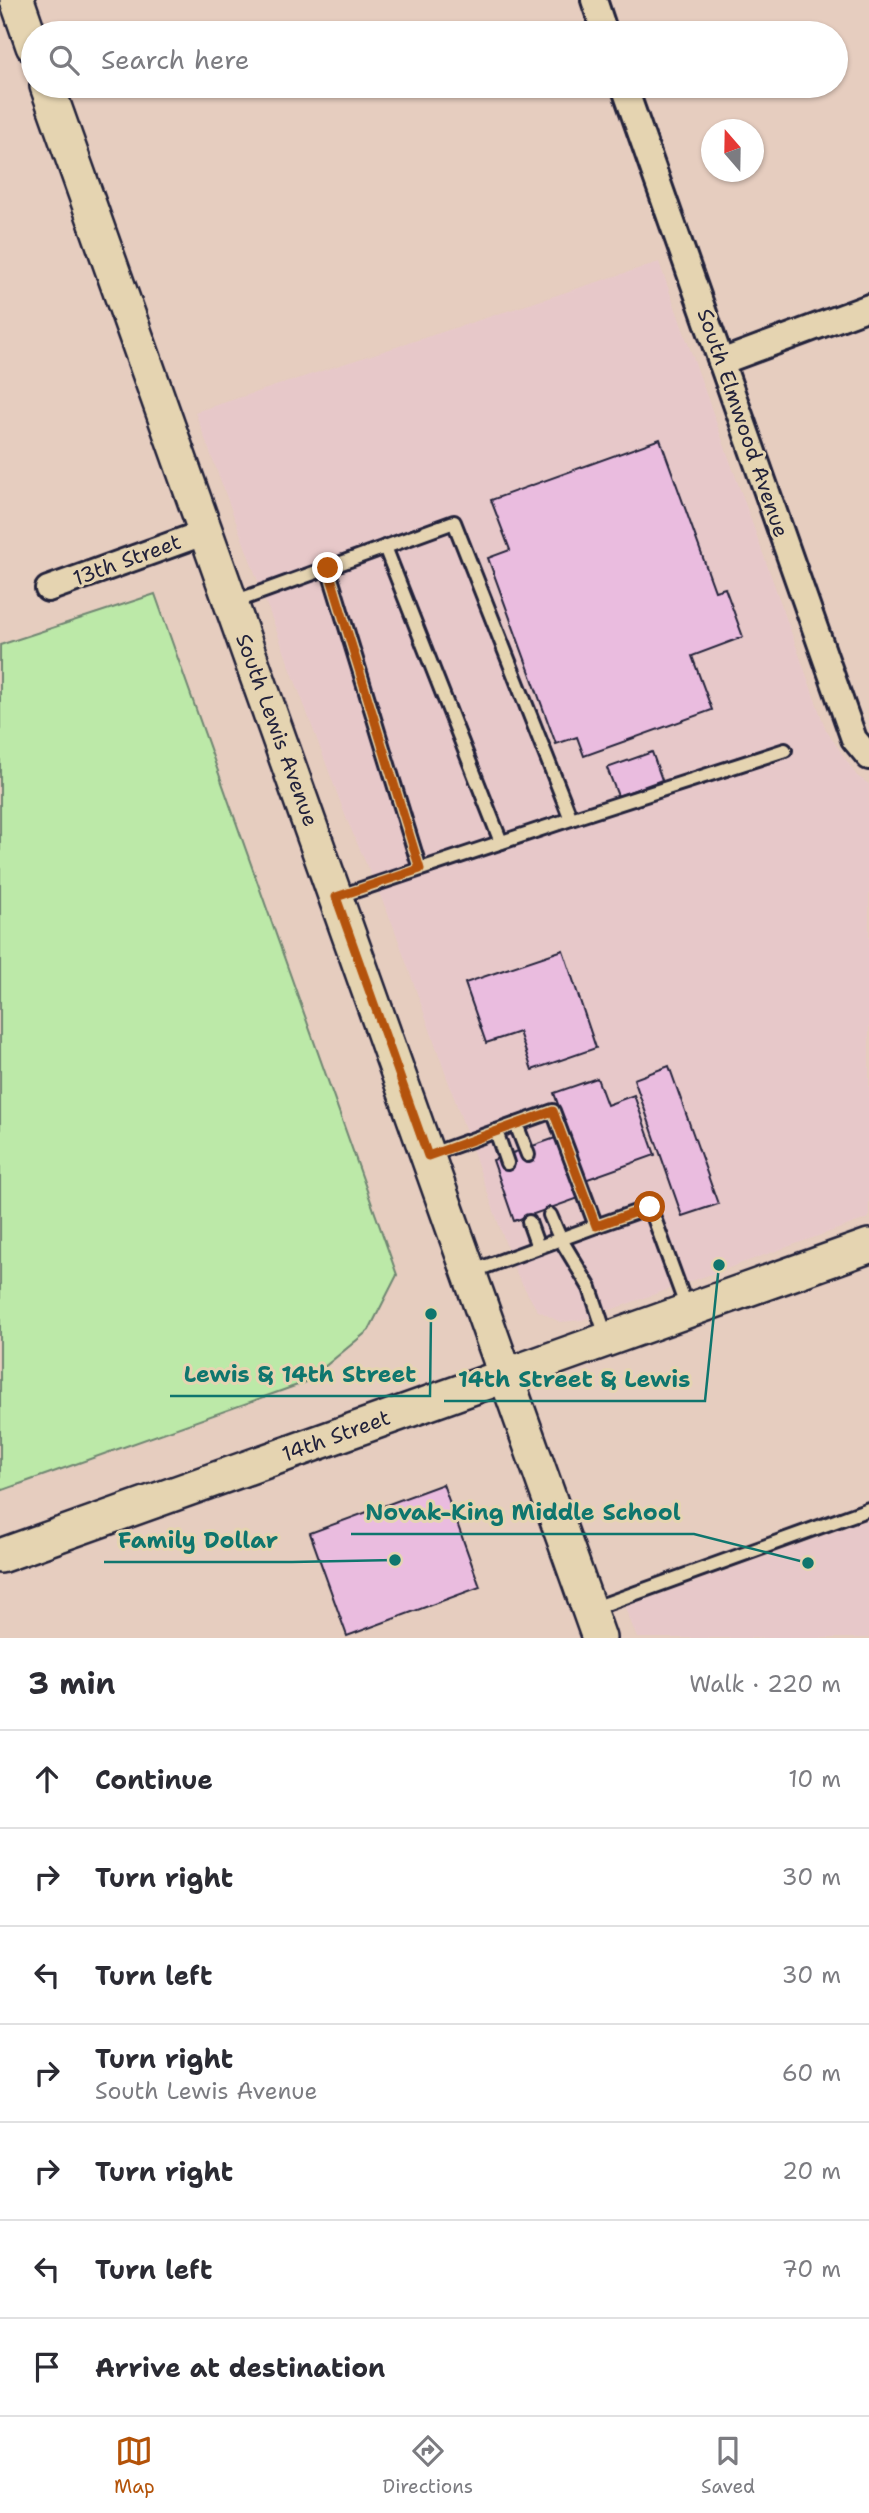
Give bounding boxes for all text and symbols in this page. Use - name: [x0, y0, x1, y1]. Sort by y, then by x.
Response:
- search box: [21, 21, 848, 98]
- icon: search: [45, 41, 83, 79]
- text: Search here: [101, 42, 250, 77]
- north arrow: [701, 119, 764, 182]
- street label: South Elmwood Avenue: [691, 305, 795, 541]
- street label: 13th Street: [69, 528, 185, 592]
- route end: [312, 552, 343, 583]
- street label: South Lewis Avenue: [229, 630, 325, 830]
- route start: [634, 1191, 665, 1222]
- callout: Lewis & 14th Street: [170, 1352, 430, 1396]
- callout: 14th Street & Lewis: [444, 1357, 705, 1401]
- text: Lewis & 14th Street: [184, 1359, 416, 1389]
- text: 14th Street & Lewis: [458, 1364, 690, 1394]
- street label: 14th Street: [278, 1403, 394, 1469]
- callout: Novak-King Middle School: [351, 1490, 694, 1534]
- text: Novak-King Middle School: [365, 1497, 681, 1527]
- callout: Family Dollar: [104, 1518, 292, 1562]
- text: Family Dollar: [118, 1525, 278, 1555]
- text: 3 min: [28, 1663, 115, 1704]
- text: Walk · 220 m: [689, 1669, 841, 1699]
- icon: ahead: [28, 1760, 66, 1798]
- text: Continue: [95, 1762, 213, 1797]
- text: 10 m: [788, 1764, 841, 1794]
- icon: right: [28, 1858, 66, 1896]
- text: Turn right: [95, 1860, 233, 1895]
- text: 30 m: [782, 1862, 841, 1892]
- icon: left: [28, 1956, 66, 1994]
- text: Turn left: [95, 1958, 212, 1993]
- text: 30 m: [782, 1960, 841, 1990]
- text: Turn right: [95, 2041, 233, 2076]
- icon: right: [28, 2054, 66, 2092]
- text: 60 m: [782, 2058, 841, 2088]
- text: South Lewis Avenue: [95, 2076, 318, 2106]
- icon: right: [28, 2152, 66, 2190]
- text: Turn right: [95, 2154, 233, 2189]
- text: 20 m: [782, 2156, 841, 2186]
- icon: left: [28, 2250, 66, 2288]
- text: Turn left: [95, 2252, 212, 2287]
- text: 70 m: [782, 2254, 841, 2284]
- icon: arrive: [28, 2348, 66, 2386]
- text: Arrive at destination: [95, 2350, 385, 2385]
- tab: Map: [114, 2432, 155, 2499]
- tab: Directions: [383, 2432, 473, 2499]
- tab: Saved: [701, 2432, 755, 2499]

